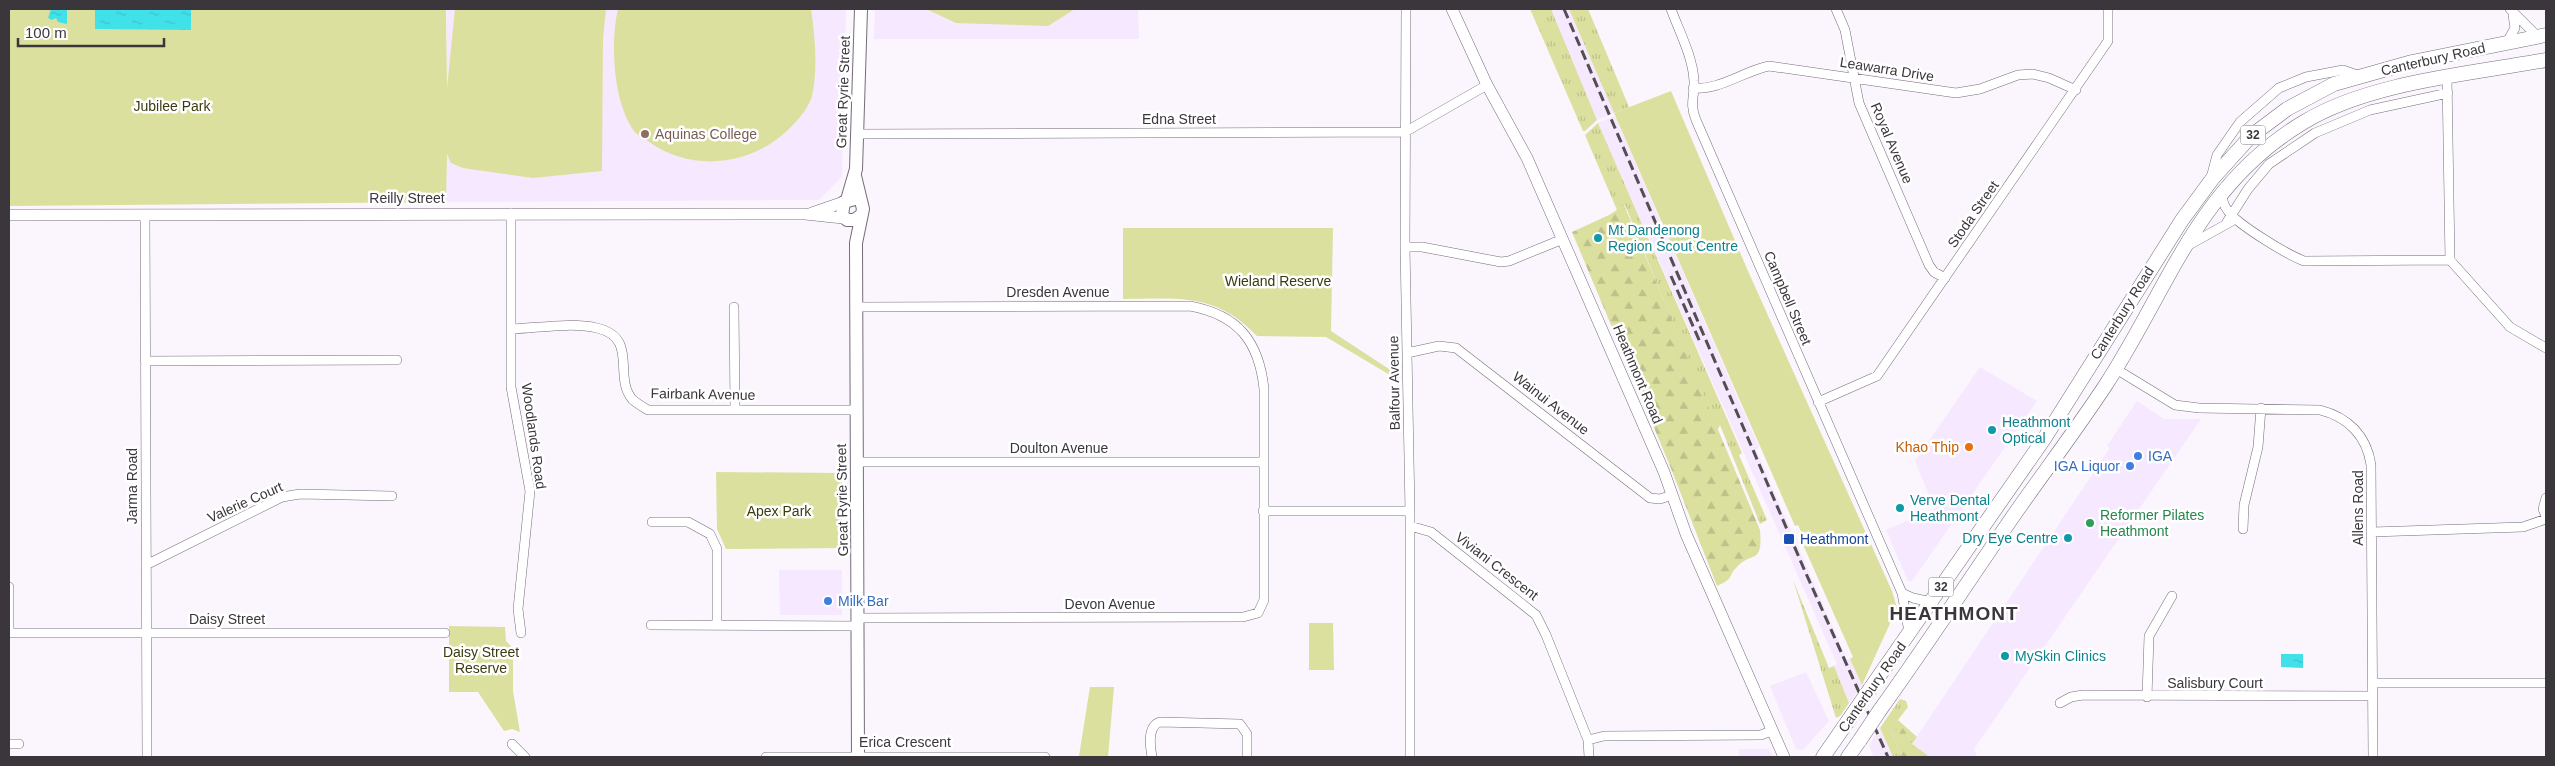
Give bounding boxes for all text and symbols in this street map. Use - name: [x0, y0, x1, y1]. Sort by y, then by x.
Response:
- scale bar: [18, 15, 164, 47]
- text: 100 m: [25, 24, 67, 41]
- street label: Great Ryrie Street: [833, 35, 853, 149]
- street label: Canterbury Road: [2379, 39, 2487, 79]
- street label: Leawarra Drive: [1839, 54, 1935, 84]
- park label: Jubilee Park: [133, 98, 212, 114]
- street label: Royal Avenue: [1868, 100, 1916, 186]
- street label: Edna Street: [1142, 111, 1216, 127]
- place label: Aquinas College: [655, 126, 757, 142]
- road number: 32: [2240, 126, 2266, 144]
- marker: Aquinas College: [639, 128, 651, 140]
- street label: Stoda Street: [1944, 177, 2002, 250]
- street label: Reilly Street: [369, 190, 445, 206]
- place label: Mt Dandenong Region Scout Centre: [1608, 222, 1738, 254]
- marker: Mt Dandenong Region Scout Centre: [1592, 232, 1604, 244]
- street label: Campbell Street: [1761, 249, 1815, 347]
- street label: Canterbury Road: [2087, 264, 2157, 362]
- park label: Wieland Reserve: [1225, 273, 1332, 289]
- street label: Dresden Avenue: [1006, 284, 1110, 300]
- street label: Heathmont Road: [1610, 322, 1666, 426]
- street label: Balfour Avenue: [1385, 335, 1403, 430]
- street label: Wainui Avenue: [1510, 368, 1593, 438]
- street label: Woodlands Road: [519, 382, 549, 490]
- street label: Fairbank Avenue: [650, 385, 756, 403]
- place label: Heathmont Optical: [2002, 414, 2071, 446]
- marker: Heathmont Optical: [1986, 424, 1998, 436]
- place label: Khao Thip: [1895, 439, 1959, 455]
- street label: Doulton Avenue: [1010, 440, 1109, 456]
- marker: Khao Thip: [1963, 441, 1975, 453]
- street label: Great Ryrie Street: [833, 443, 851, 557]
- street label: Jarma Road: [124, 448, 140, 524]
- place label: IGA: [2148, 448, 2173, 464]
- marker: IGA: [2132, 450, 2144, 462]
- place label: IGA Liquor: [2054, 458, 2120, 474]
- marker: IGA Liquor: [2124, 460, 2136, 472]
- street label: Allens Road: [2350, 470, 2366, 546]
- street label: Valerie Court: [205, 478, 285, 526]
- place label: Verve Dental Heathmont: [1910, 492, 1990, 524]
- marker: Verve Dental Heathmont: [1894, 502, 1906, 514]
- park label: Apex Park: [747, 503, 812, 519]
- place label: Reformer Pilates Heathmont: [2100, 507, 2204, 539]
- marker: Reformer Pilates Heathmont: [2084, 517, 2096, 529]
- street label: Viviani Crescent: [1452, 529, 1542, 603]
- place label: Dry Eye Centre: [1962, 530, 2058, 546]
- place label: Heathmont: [1800, 531, 1869, 547]
- marker: Heathmont: [1782, 532, 1796, 546]
- marker: Dry Eye Centre: [2062, 532, 2074, 544]
- road number: 32: [1928, 578, 1954, 596]
- place label: Milk Bar: [838, 593, 889, 609]
- marker: Milk Bar: [822, 595, 834, 607]
- street label: Devon Avenue: [1065, 596, 1156, 612]
- district label: HEATHMONT: [1890, 603, 2018, 624]
- street label: Daisy Street: [189, 611, 265, 627]
- street label: Canterbury Road: [1835, 639, 1909, 735]
- park label: Daisy Street Reserve: [443, 644, 519, 676]
- place label: MySkin Clinics: [2015, 648, 2106, 664]
- marker: MySkin Clinics: [1999, 650, 2011, 662]
- street label: Salisbury Court: [2167, 675, 2263, 691]
- street label: Erica Crescent: [859, 734, 951, 750]

